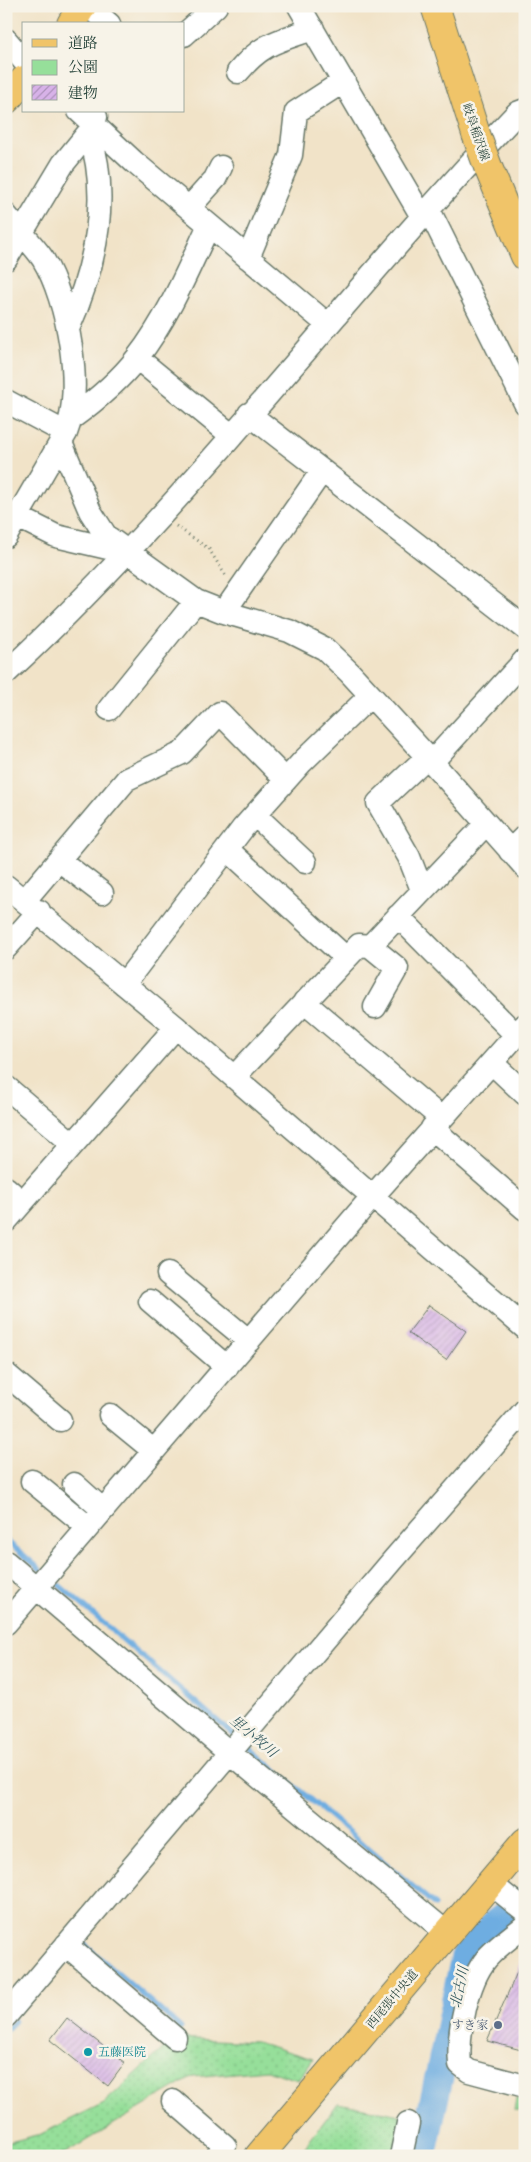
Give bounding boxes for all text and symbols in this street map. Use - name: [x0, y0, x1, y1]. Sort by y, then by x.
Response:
- legend: [22, 22, 185, 112]
- text: 道路: [68, 33, 98, 52]
- text: 公園: [68, 57, 98, 76]
- text: 建物: [68, 83, 98, 102]
- street label: 岐阜稲沢線: [460, 101, 493, 163]
- water label: 里小牧川: [227, 1711, 283, 1762]
- water label: 北古川: [446, 1963, 473, 2009]
- street label: 西尾張中央道: [363, 1966, 421, 2031]
- place label: すき家: [452, 2017, 488, 2032]
- marker: すき家: [492, 2019, 504, 2031]
- place label: 五藤医院: [98, 2044, 146, 2059]
- marker: 五藤医院: [82, 2046, 94, 2058]

